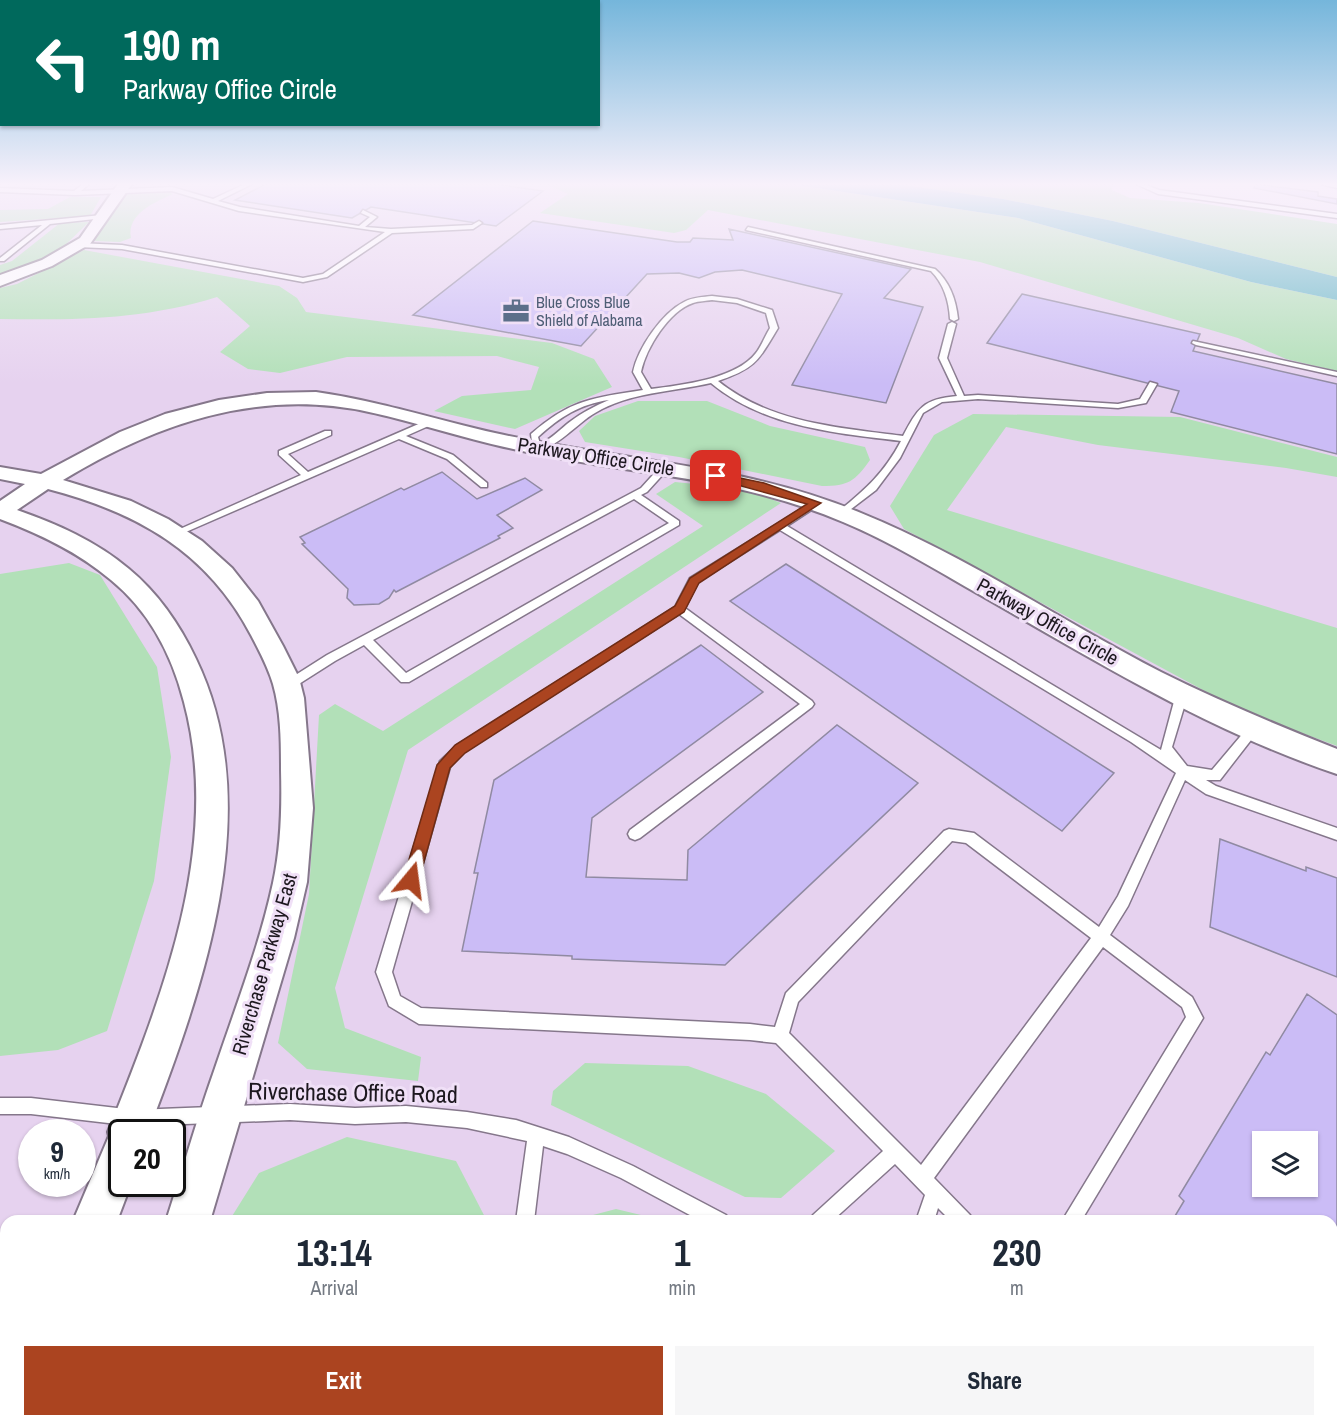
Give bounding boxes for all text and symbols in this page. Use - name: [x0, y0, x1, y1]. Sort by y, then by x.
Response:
- text: 190 m: [123, 17, 221, 73]
- icon: left: [24, 24, 102, 102]
- text: Parkway Office Circle: [123, 71, 337, 107]
- place label: Blue Cross Blue Shield of Alabama: [536, 291, 643, 331]
- office icon: Blue Cross Blue Shield of Alabama: [501, 296, 531, 326]
- street label: Parkway Office Circle: [516, 430, 676, 482]
- pin: [690, 450, 741, 501]
- icon: arrive: [699, 459, 732, 492]
- street label: Parkway Office Circle: [972, 571, 1124, 671]
- position arrow: [379, 848, 443, 912]
- street label: Riverchase Parkway East: [225, 870, 303, 1058]
- street label: Riverchase Office Road: [248, 1074, 458, 1110]
- speed limit sign: 20: [108, 1119, 186, 1197]
- text: 9: [50, 1131, 64, 1171]
- map controls: [1252, 1131, 1318, 1197]
- button: layers: [1252, 1131, 1318, 1197]
- text: km/h: [44, 1163, 70, 1184]
- text: 13:14: [296, 1229, 372, 1277]
- text: 1: [674, 1229, 690, 1277]
- text: 230: [992, 1229, 1042, 1277]
- text: Arrival: [311, 1274, 358, 1301]
- text: min: [668, 1274, 696, 1301]
- text: m: [1010, 1274, 1024, 1301]
- button: Exit: [24, 1346, 663, 1415]
- button: Share: [675, 1346, 1314, 1415]

